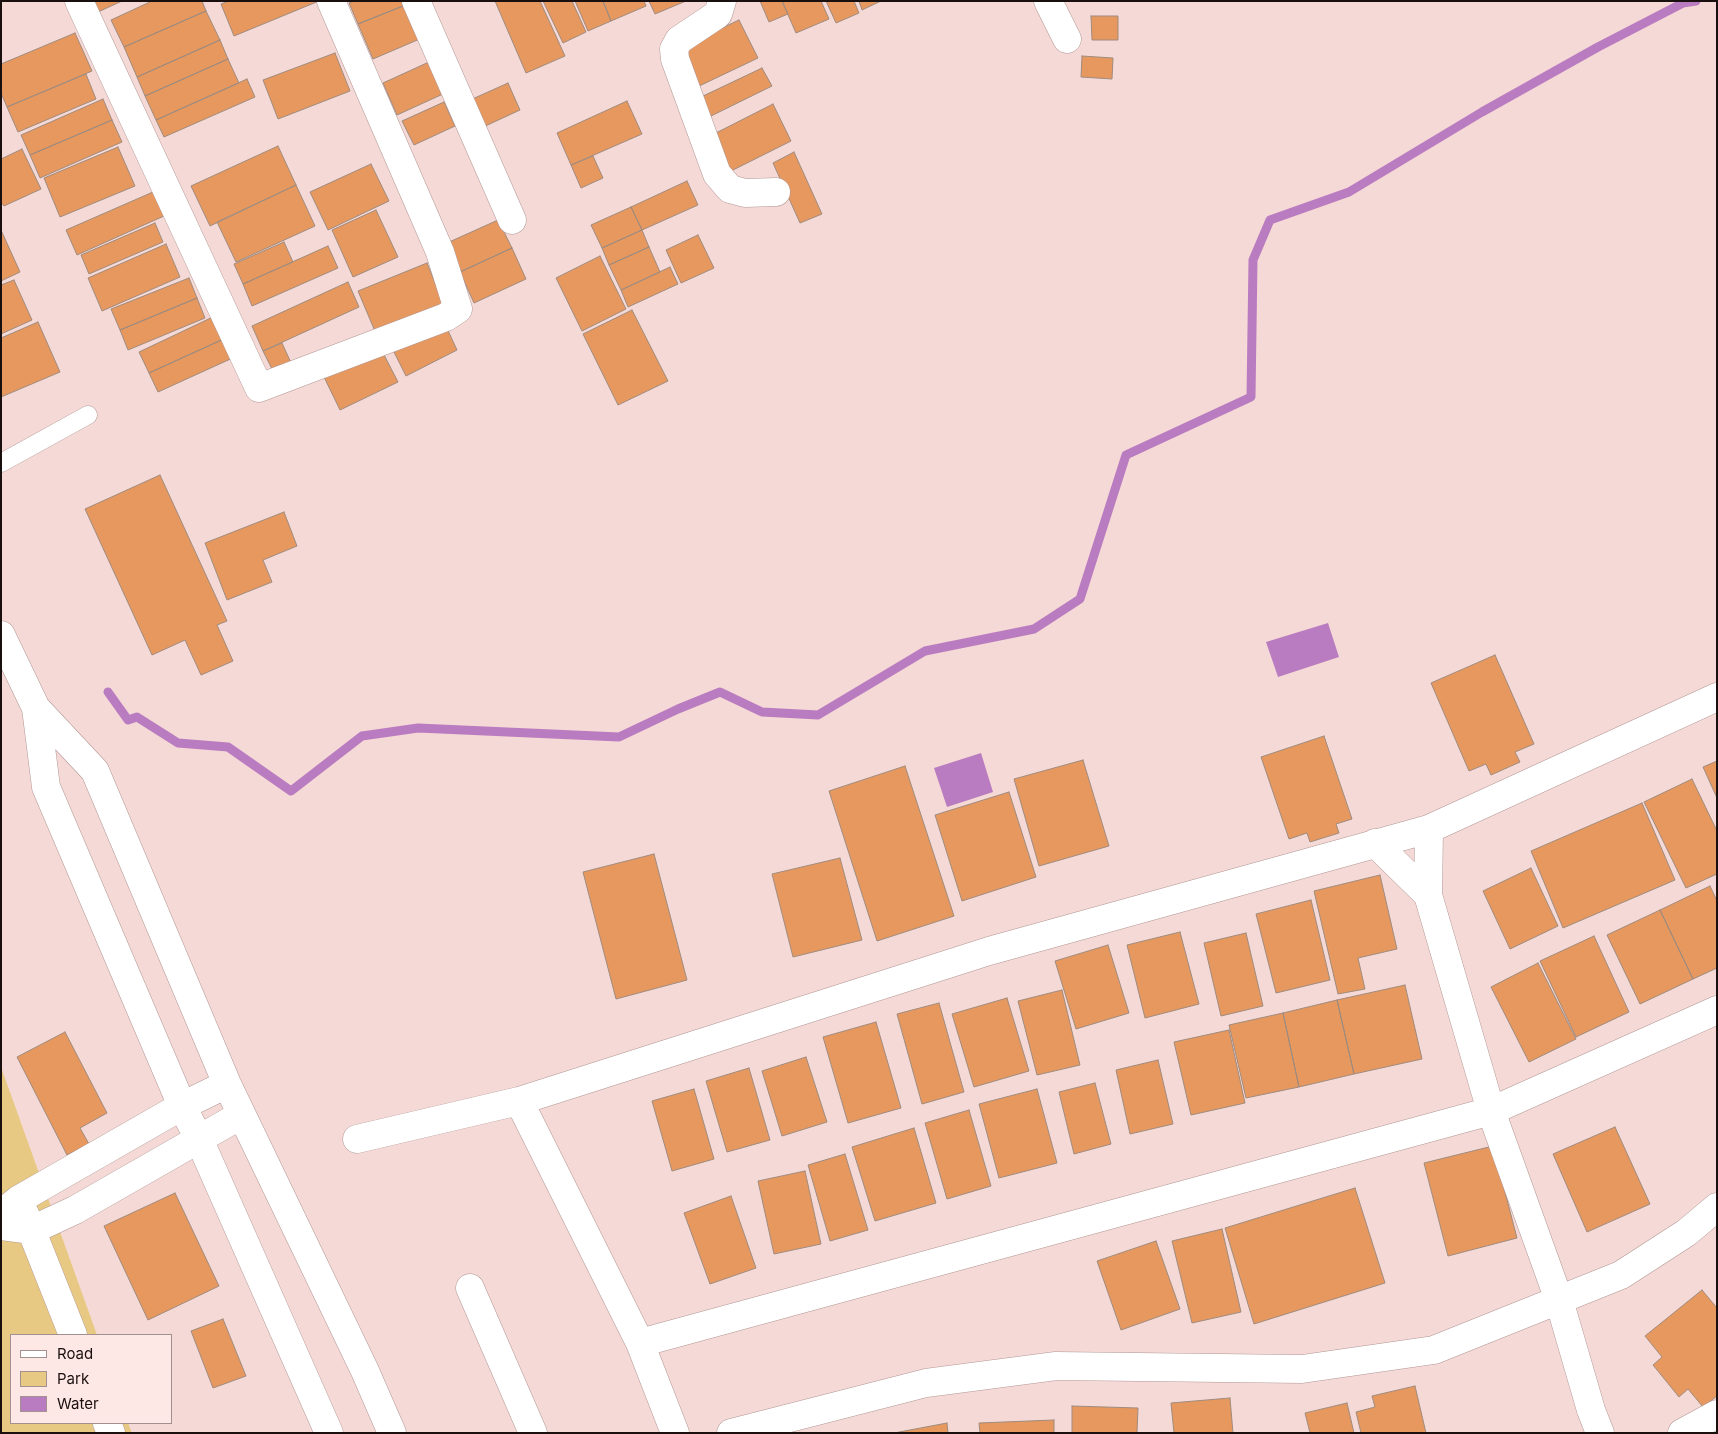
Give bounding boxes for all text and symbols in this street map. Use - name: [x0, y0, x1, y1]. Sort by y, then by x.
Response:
- legend: [10, 1334, 172, 1424]
- text: Road: [57, 1344, 93, 1363]
- text: Park: [57, 1369, 89, 1388]
- text: Water: [57, 1394, 99, 1413]

